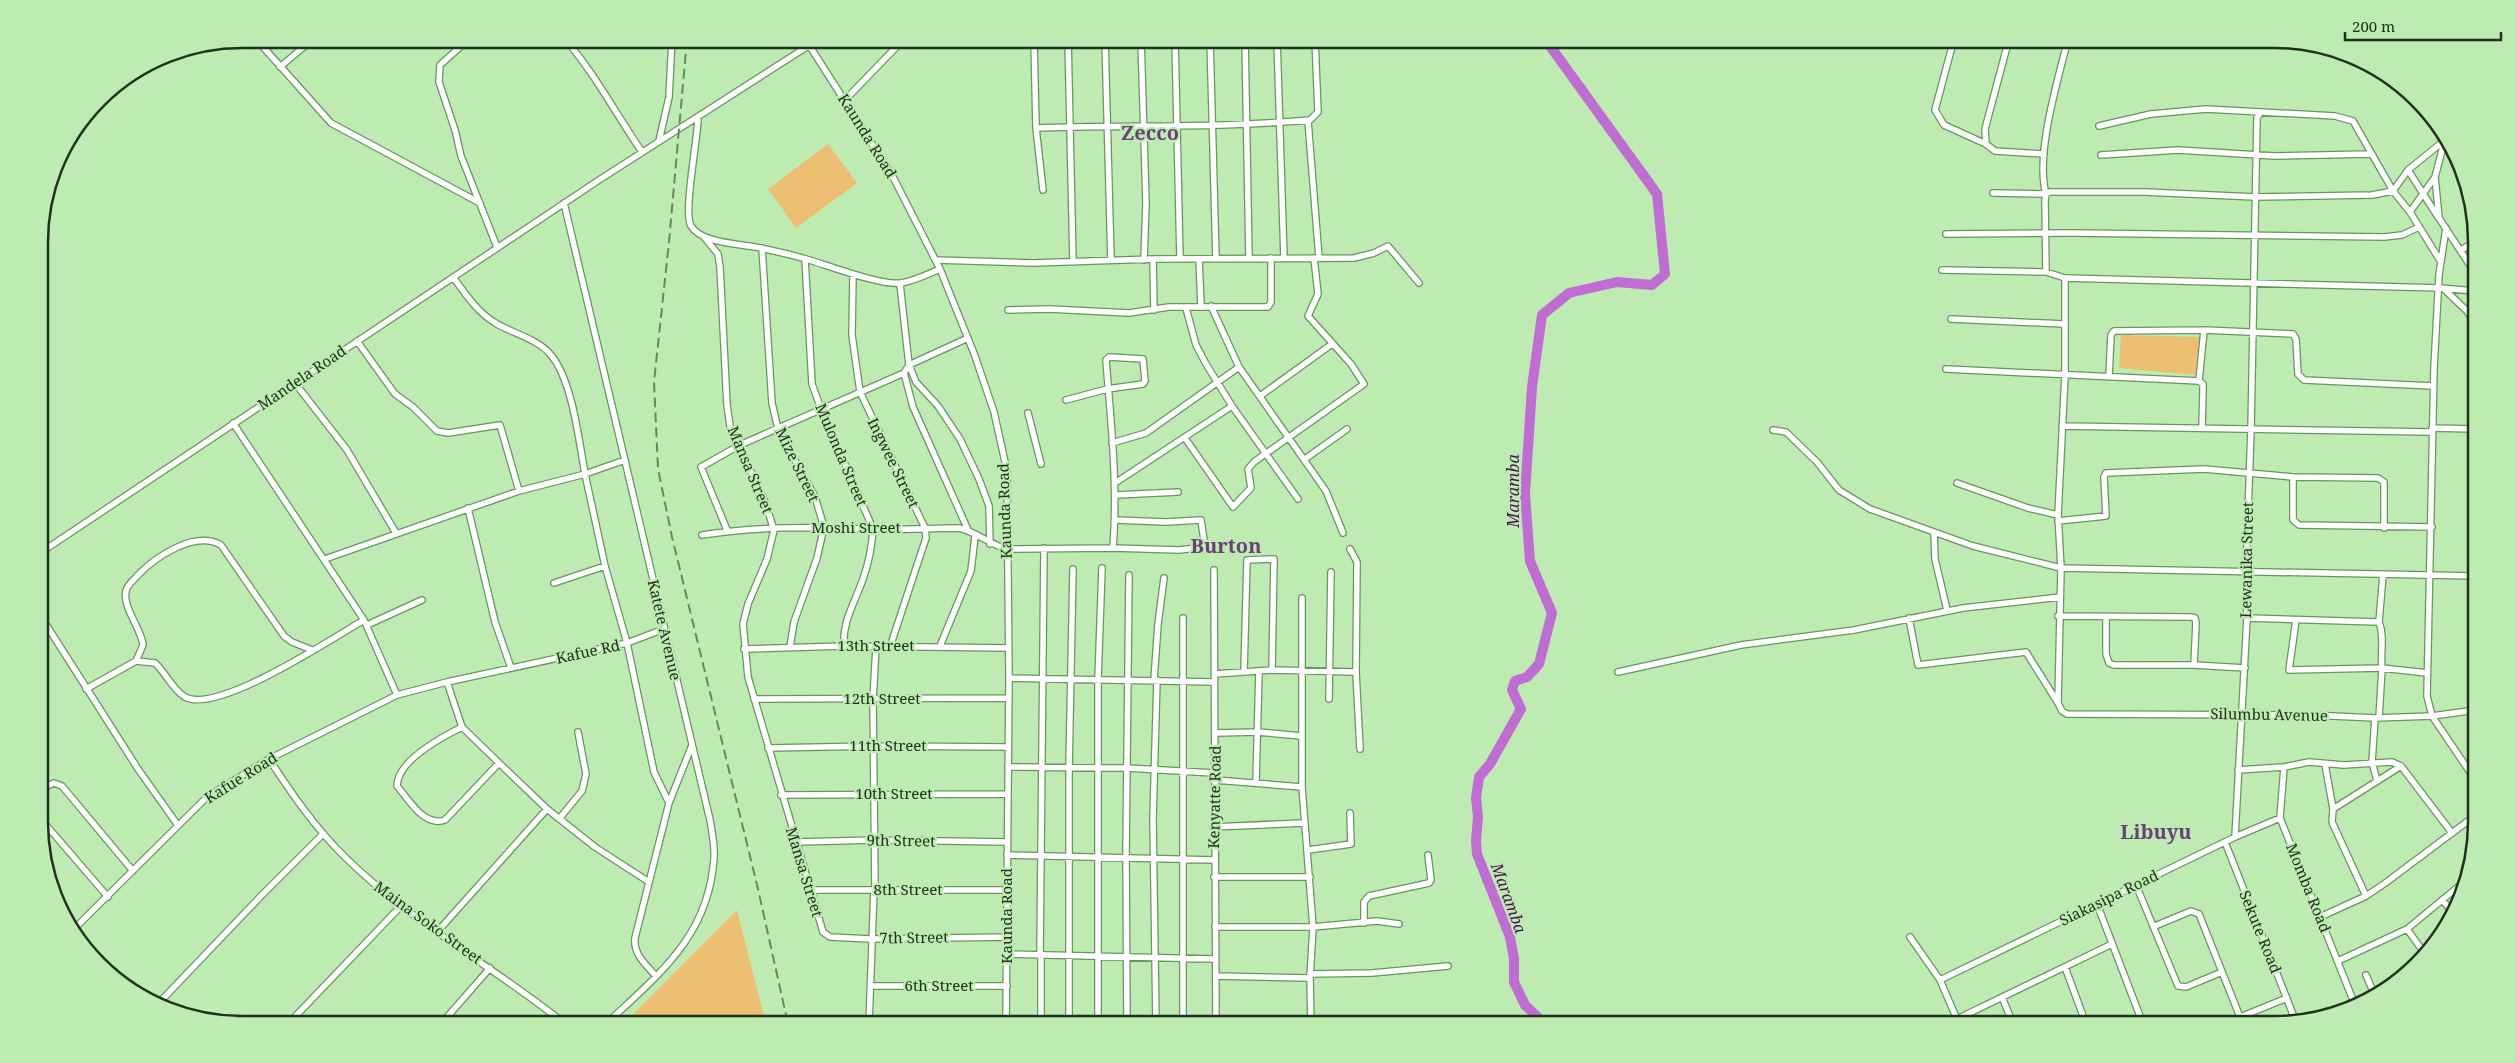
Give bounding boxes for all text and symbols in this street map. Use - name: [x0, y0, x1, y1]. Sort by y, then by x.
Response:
- scale bar: [2345, 10, 2501, 42]
- text: 200 m: [2352, 16, 2395, 36]
- street label: Kaunda Road: [834, 90, 902, 181]
- district label: Zecco: [1121, 119, 1179, 146]
- street label: Mandela Road: [253, 340, 350, 414]
- street label: Mulonda Street: [811, 400, 873, 509]
- street label: Ingwee Street: [863, 414, 924, 511]
- street label: Mansa Street: [724, 423, 778, 516]
- street label: Mize Street: [771, 424, 824, 505]
- water label: Maramba: [1502, 454, 1524, 529]
- street label: Kaunda Road: [992, 463, 1016, 559]
- street label: Lewanika Street: [2235, 502, 2257, 618]
- street label: Moshi Street: [811, 517, 901, 537]
- district label: Burton: [1191, 532, 1261, 559]
- street label: Katete Avenue: [644, 577, 686, 682]
- street label: Kafue Rd: [554, 634, 622, 668]
- street label: 13th Street: [837, 635, 915, 655]
- street label: 12th Street: [843, 688, 921, 708]
- street label: Silumbu Avenue: [2210, 703, 2328, 725]
- street label: 11th Street: [849, 735, 927, 755]
- street label: Kenyatte Road: [1203, 745, 1225, 849]
- street label: Kafue Road: [200, 747, 281, 807]
- street label: 10th Street: [855, 783, 933, 803]
- district label: Libuyu: [2120, 818, 2192, 845]
- street label: Mansa Street: [782, 824, 828, 919]
- street label: 9th Street: [866, 829, 936, 851]
- street label: Momba Road: [2282, 840, 2336, 935]
- water label: Maramba: [1486, 859, 1532, 937]
- street label: Siakasipa Road: [2056, 864, 2161, 930]
- street label: Kaunda Road: [996, 868, 1016, 964]
- street label: Maina Soko Street: [371, 876, 487, 968]
- street label: 8th Street: [874, 879, 942, 899]
- street label: Sekute Road: [2235, 887, 2287, 976]
- street label: 7th Street: [879, 926, 949, 948]
- street label: 6th Street: [905, 975, 973, 995]

